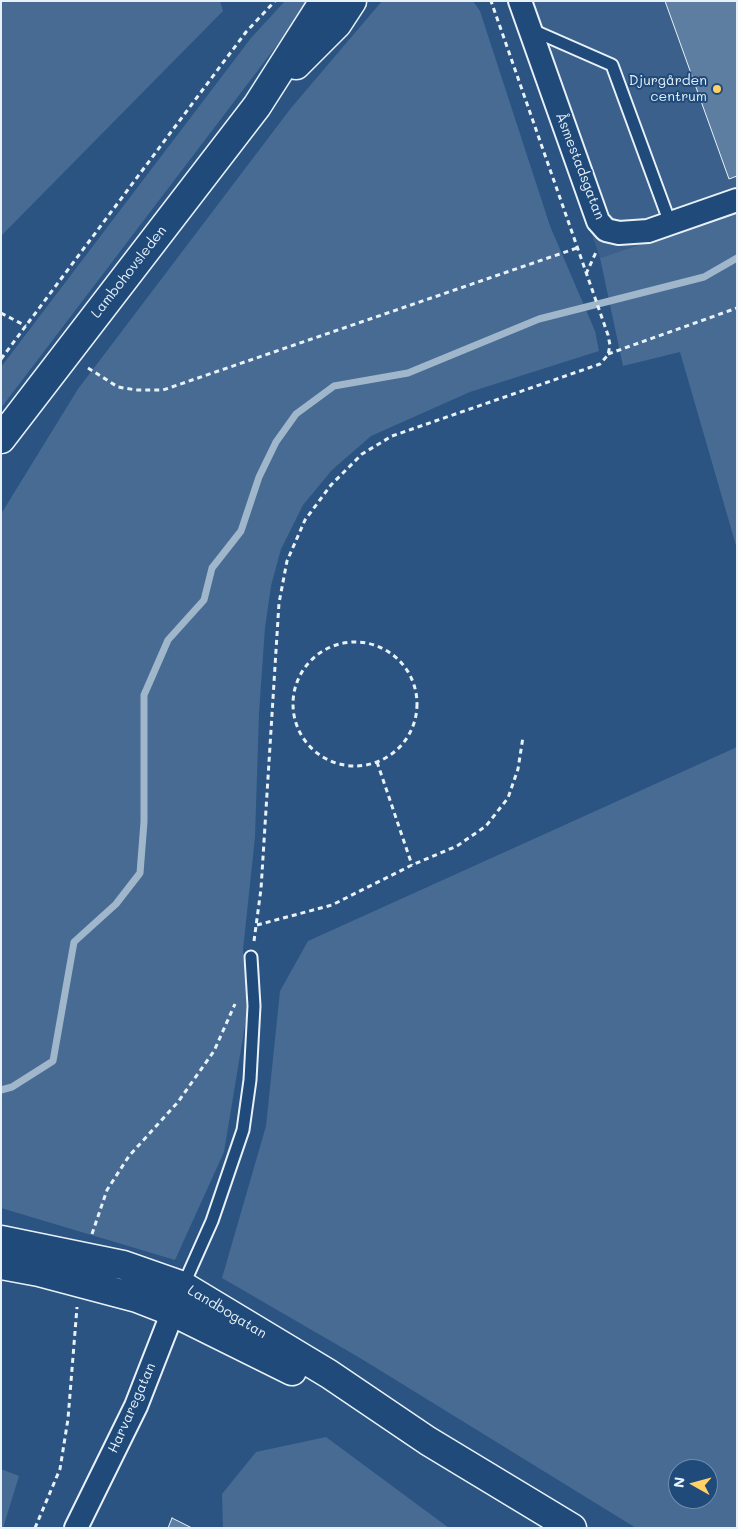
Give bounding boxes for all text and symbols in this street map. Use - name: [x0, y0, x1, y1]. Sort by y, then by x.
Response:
- place label: Djurgården centrum: [629, 73, 707, 105]
- marker: Djurgården centrum: [711, 83, 723, 95]
- street label: Åsmestadsgatan: [552, 110, 608, 222]
- street label: Lambohovsleden: [88, 223, 170, 321]
- street label: Landbogatan: [184, 1282, 270, 1342]
- street label: Harvaregatan: [105, 1360, 159, 1456]
- north arrow: [668, 1459, 718, 1509]
- text: N: [669, 1476, 689, 1489]

